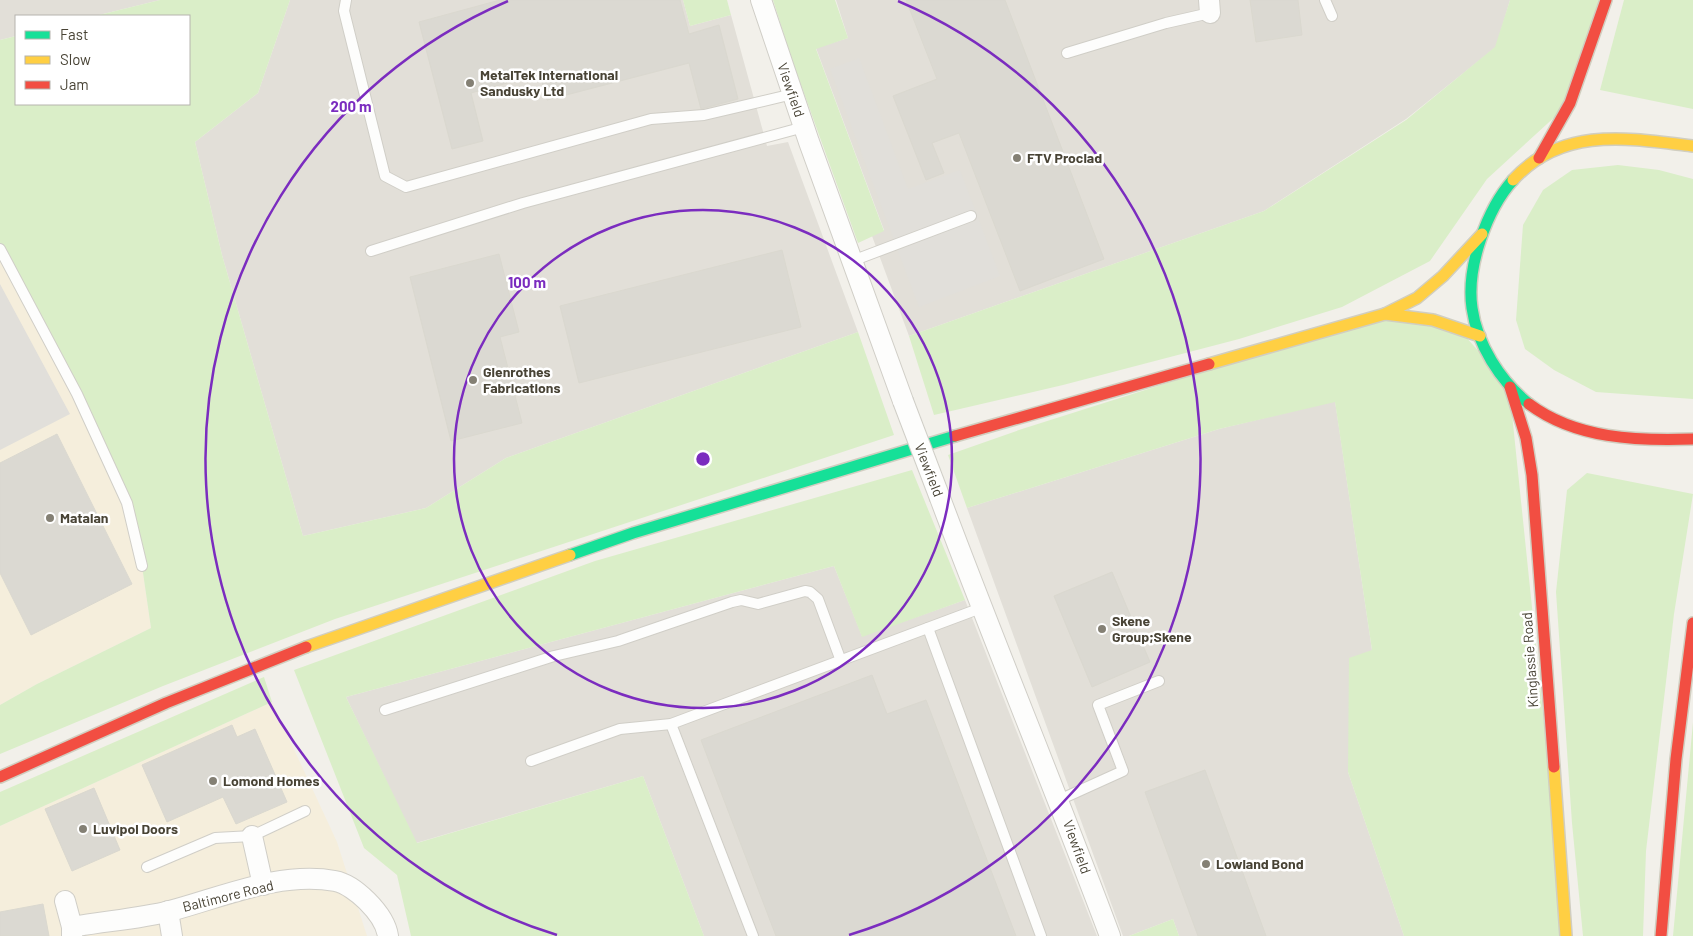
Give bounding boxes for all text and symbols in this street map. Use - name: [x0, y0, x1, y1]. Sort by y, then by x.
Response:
- legend: [15, 15, 190, 105]
- text: Fast: [60, 25, 88, 43]
- text: Slow: [60, 50, 91, 68]
- street label: Viewfield: [774, 61, 809, 119]
- place label: MetalTek International Sandusky Ltd: [480, 66, 618, 99]
- text: Jam: [60, 75, 89, 93]
- marker: MetalTek International Sandusky Ltd: [464, 77, 476, 89]
- text: 200 m: [330, 97, 372, 115]
- place label: FTV Proclad: [1027, 149, 1102, 166]
- marker: FTV Proclad: [1011, 152, 1023, 164]
- text: 100 m: [508, 273, 546, 291]
- place label: Glenrothes Fabrications: [483, 363, 561, 396]
- marker: Glenrothes Fabrications: [467, 374, 479, 386]
- street label: Viewfield: [911, 441, 947, 499]
- centre of rings: [694, 450, 712, 468]
- place label: Matalan: [60, 509, 108, 526]
- marker: Matalan: [44, 512, 56, 524]
- place label: Skene Group;Skene: [1112, 612, 1192, 645]
- street label: Kinglassie Road: [1518, 612, 1541, 708]
- marker: Skene Group;Skene: [1096, 623, 1108, 635]
- place label: Lomond Homes: [223, 772, 319, 789]
- marker: Lomond Homes: [207, 775, 219, 787]
- street label: Viewfield: [1060, 818, 1095, 876]
- place label: Luvipol Doors: [93, 820, 178, 837]
- marker: Luvipol Doors: [77, 823, 89, 835]
- place label: Lowland Bond: [1216, 855, 1304, 872]
- marker: Lowland Bond: [1200, 858, 1212, 870]
- street label: Baltimore Road: [181, 876, 275, 915]

